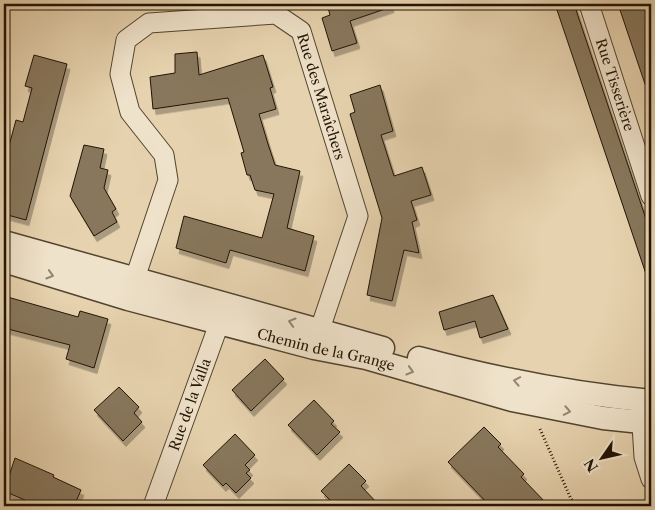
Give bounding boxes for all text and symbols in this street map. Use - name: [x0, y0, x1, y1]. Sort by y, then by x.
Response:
- street label: Rue des Maraîchers: [293, 31, 349, 162]
- street label: Rue Tisserière: [592, 36, 639, 134]
- one-way arrow: [46, 269, 54, 279]
- one-way arrow: [288, 318, 296, 328]
- street label: Chemin de la Grange: [255, 324, 397, 375]
- street label: Rue de la Valla: [165, 355, 215, 453]
- one-way arrow: [406, 365, 415, 376]
- one-way arrow: [512, 376, 521, 386]
- one-way arrow: [563, 405, 572, 416]
- north arrow: [578, 432, 628, 482]
- text: N: [580, 455, 602, 475]

